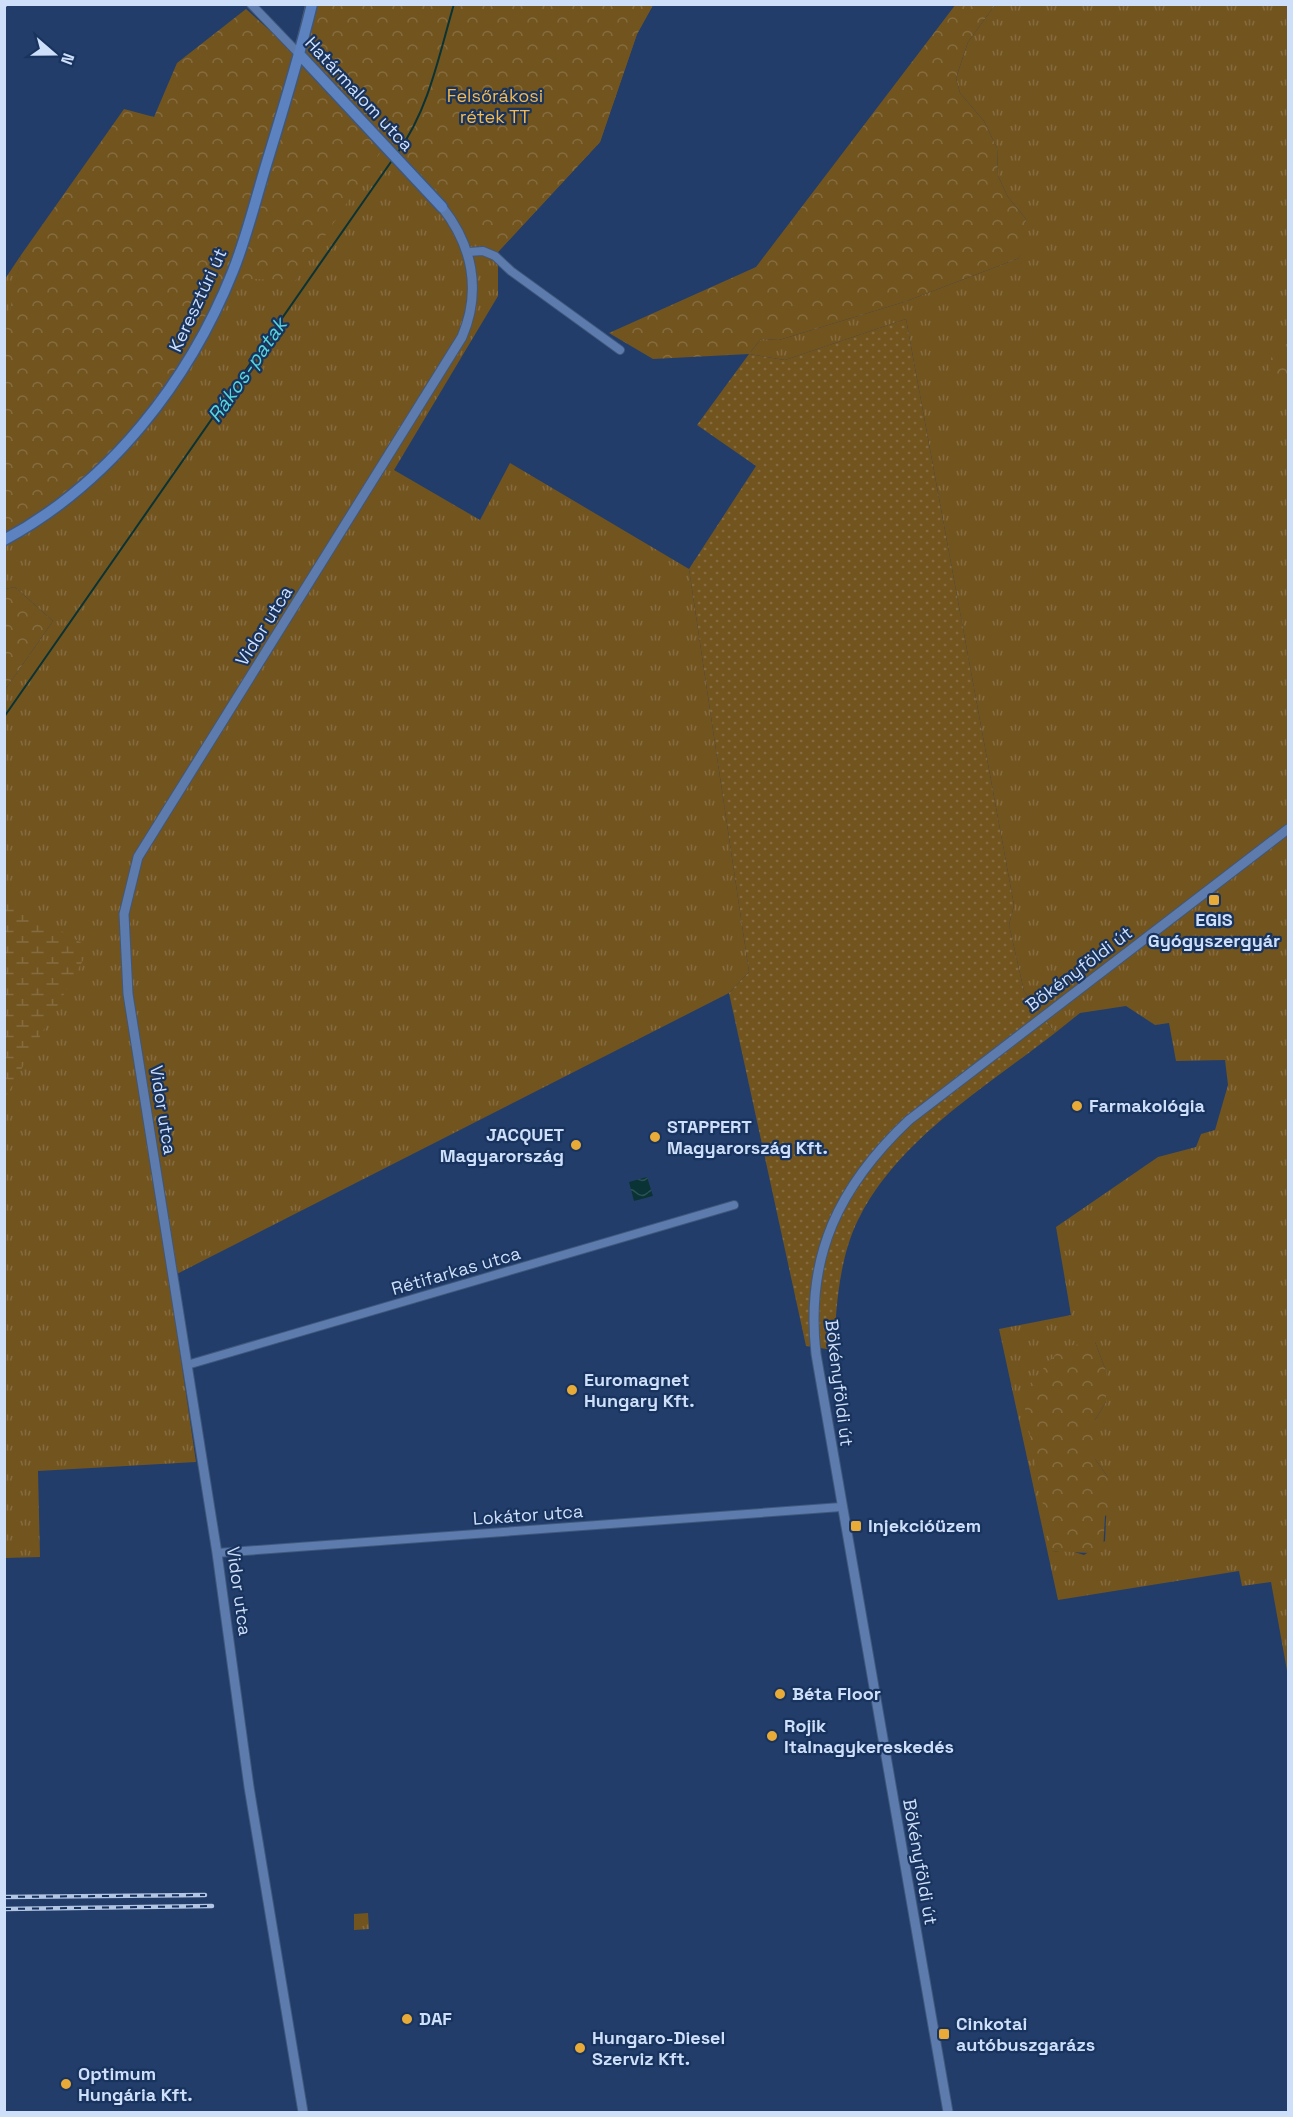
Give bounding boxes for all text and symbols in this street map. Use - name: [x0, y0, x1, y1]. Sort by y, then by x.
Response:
- north arrow: [24, 24, 84, 84]
- street label: Határmalom utca: [300, 32, 418, 156]
- text: N: [56, 50, 79, 68]
- park label: Felsőrákosi rétek TT: [447, 84, 543, 128]
- street label: Keresztúri út: [164, 244, 232, 355]
- water label: Rákos-patak: [202, 311, 294, 427]
- street label: Vidor utca: [230, 582, 297, 670]
- marker: EGIS Gyógyszergyár: [1207, 893, 1221, 907]
- place label: EGIS Gyógyszergyár: [1148, 908, 1280, 952]
- street label: Bökényföldi út: [1021, 921, 1137, 1016]
- street label: Vidor utca: [145, 1064, 182, 1156]
- place label: Farmakológia: [1089, 1094, 1205, 1117]
- marker: Farmakológia: [1070, 1099, 1084, 1113]
- place label: STAPPERT Magyarország Kft.: [667, 1115, 828, 1159]
- place label: JACQUET Magyarország: [440, 1123, 564, 1167]
- marker: STAPPERT Magyarország Kft.: [648, 1130, 662, 1144]
- marker: JACQUET Magyarország: [569, 1138, 583, 1152]
- street label: Rétifarkas utca: [389, 1241, 523, 1300]
- street label: Bökényföldi út: [820, 1318, 859, 1448]
- place label: Euromagnet Hungary Kft.: [584, 1368, 695, 1412]
- marker: Euromagnet Hungary Kft.: [565, 1383, 579, 1397]
- street label: Lokátor utca: [472, 1499, 584, 1530]
- place label: Injekcióüzem: [868, 1514, 981, 1537]
- marker: Injekcióüzem: [849, 1519, 863, 1533]
- street label: Vidor utca: [222, 1545, 257, 1637]
- place label: Béta Floor: [792, 1682, 881, 1705]
- marker: Béta Floor: [773, 1687, 787, 1701]
- place label: Rojik Italnagykereskedés: [784, 1714, 954, 1758]
- marker: Rojik Italnagykereskedés: [765, 1729, 779, 1743]
- street label: Bökényföldi út: [898, 1797, 943, 1927]
- place label: DAF: [419, 2007, 452, 2030]
- marker: DAF: [400, 2012, 414, 2026]
- place label: Cinkotai autóbuszgarázs: [956, 2012, 1095, 2056]
- place label: Hungaro-Diesel Szerviz Kft.: [592, 2026, 725, 2070]
- marker: Cinkotai autóbuszgarázs: [937, 2027, 951, 2041]
- marker: Hungaro-Diesel Szerviz Kft.: [573, 2041, 587, 2055]
- place label: Optimum Hungária Kft.: [78, 2062, 193, 2106]
- marker: Optimum Hungária Kft.: [59, 2077, 73, 2091]

